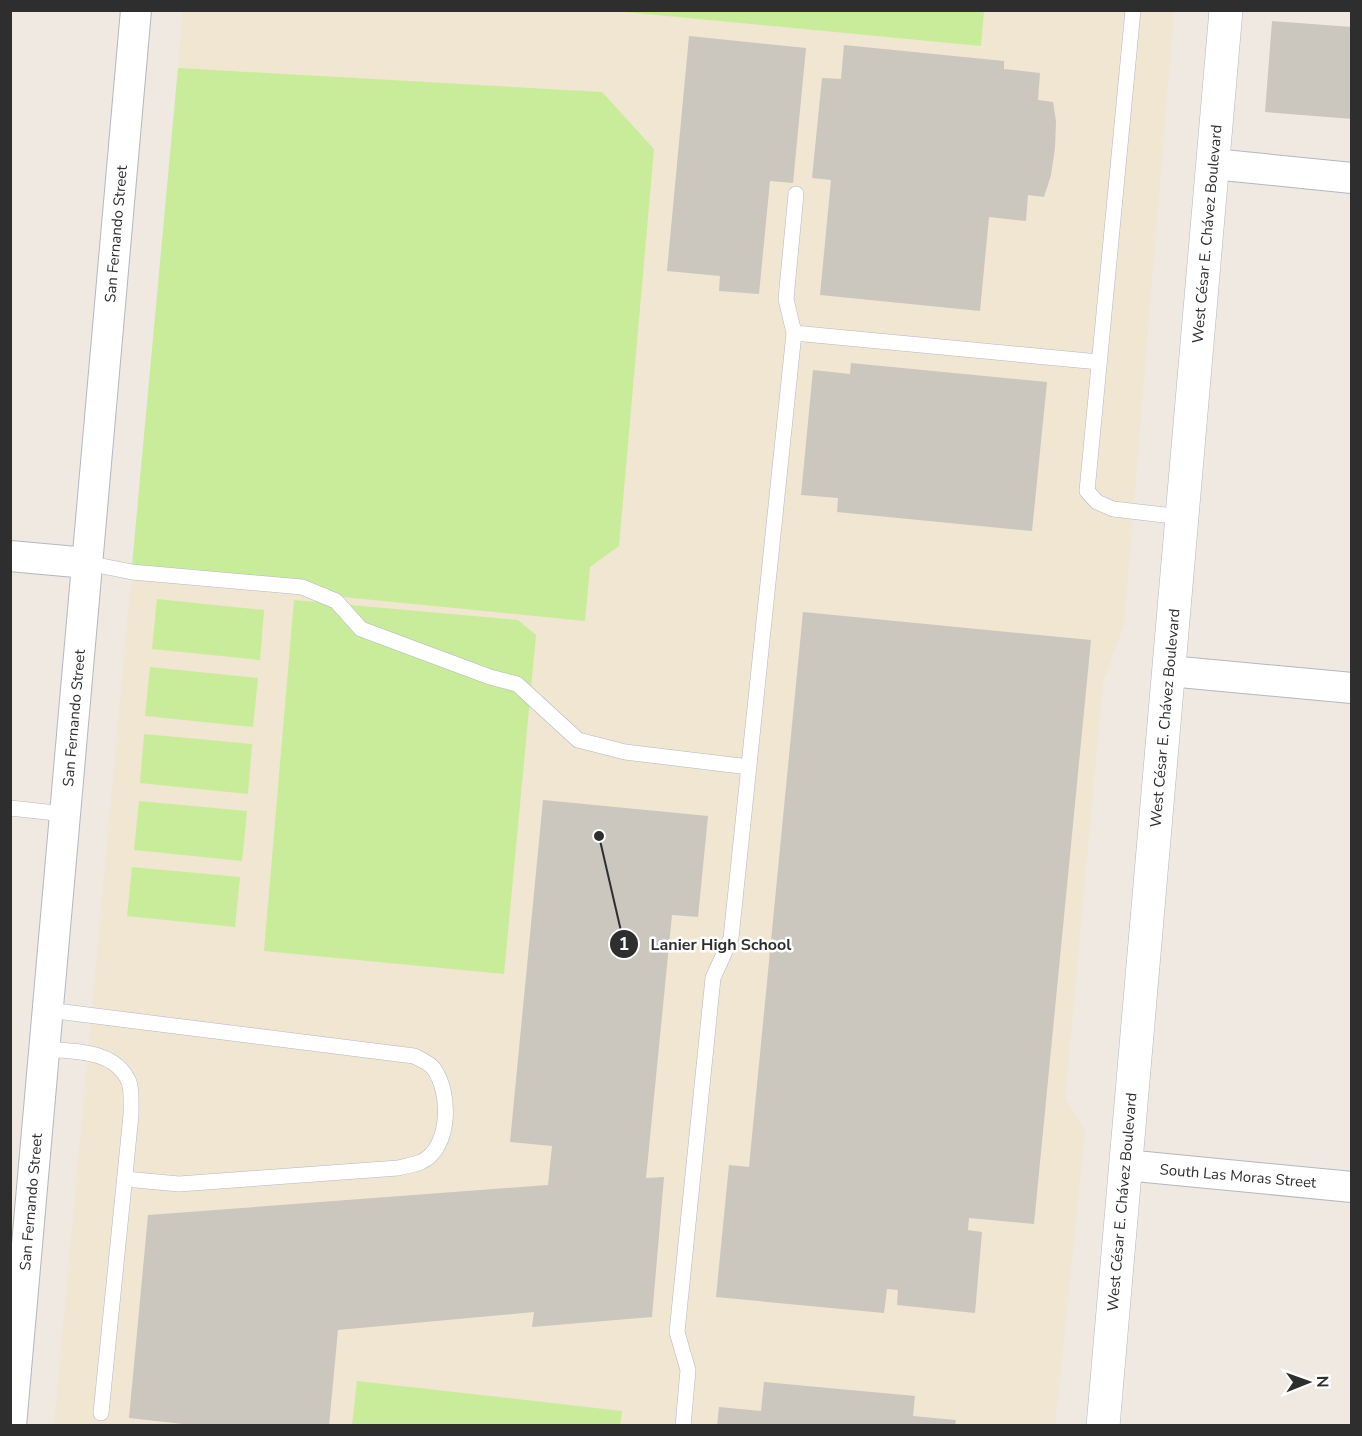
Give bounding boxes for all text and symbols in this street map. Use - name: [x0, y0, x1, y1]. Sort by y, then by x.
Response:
- street label: West César E. Chávez Boulevard: [1187, 124, 1227, 344]
- street label: San Fernando Street: [100, 164, 132, 303]
- street label: West César E. Chávez Boulevard: [1145, 608, 1185, 828]
- street label: San Fernando Street: [58, 648, 90, 787]
- callout: Lanier High School: [609, 927, 804, 961]
- text: 1: [619, 932, 629, 956]
- text: Lanier High School: [651, 934, 791, 956]
- street label: West César E. Chávez Boulevard: [1102, 1092, 1142, 1312]
- street label: San Fernando Street: [15, 1132, 47, 1271]
- street label: South Las Moras Street: [1159, 1159, 1318, 1193]
- north arrow: [1278, 1352, 1338, 1412]
- text: N: [1311, 1376, 1333, 1388]

